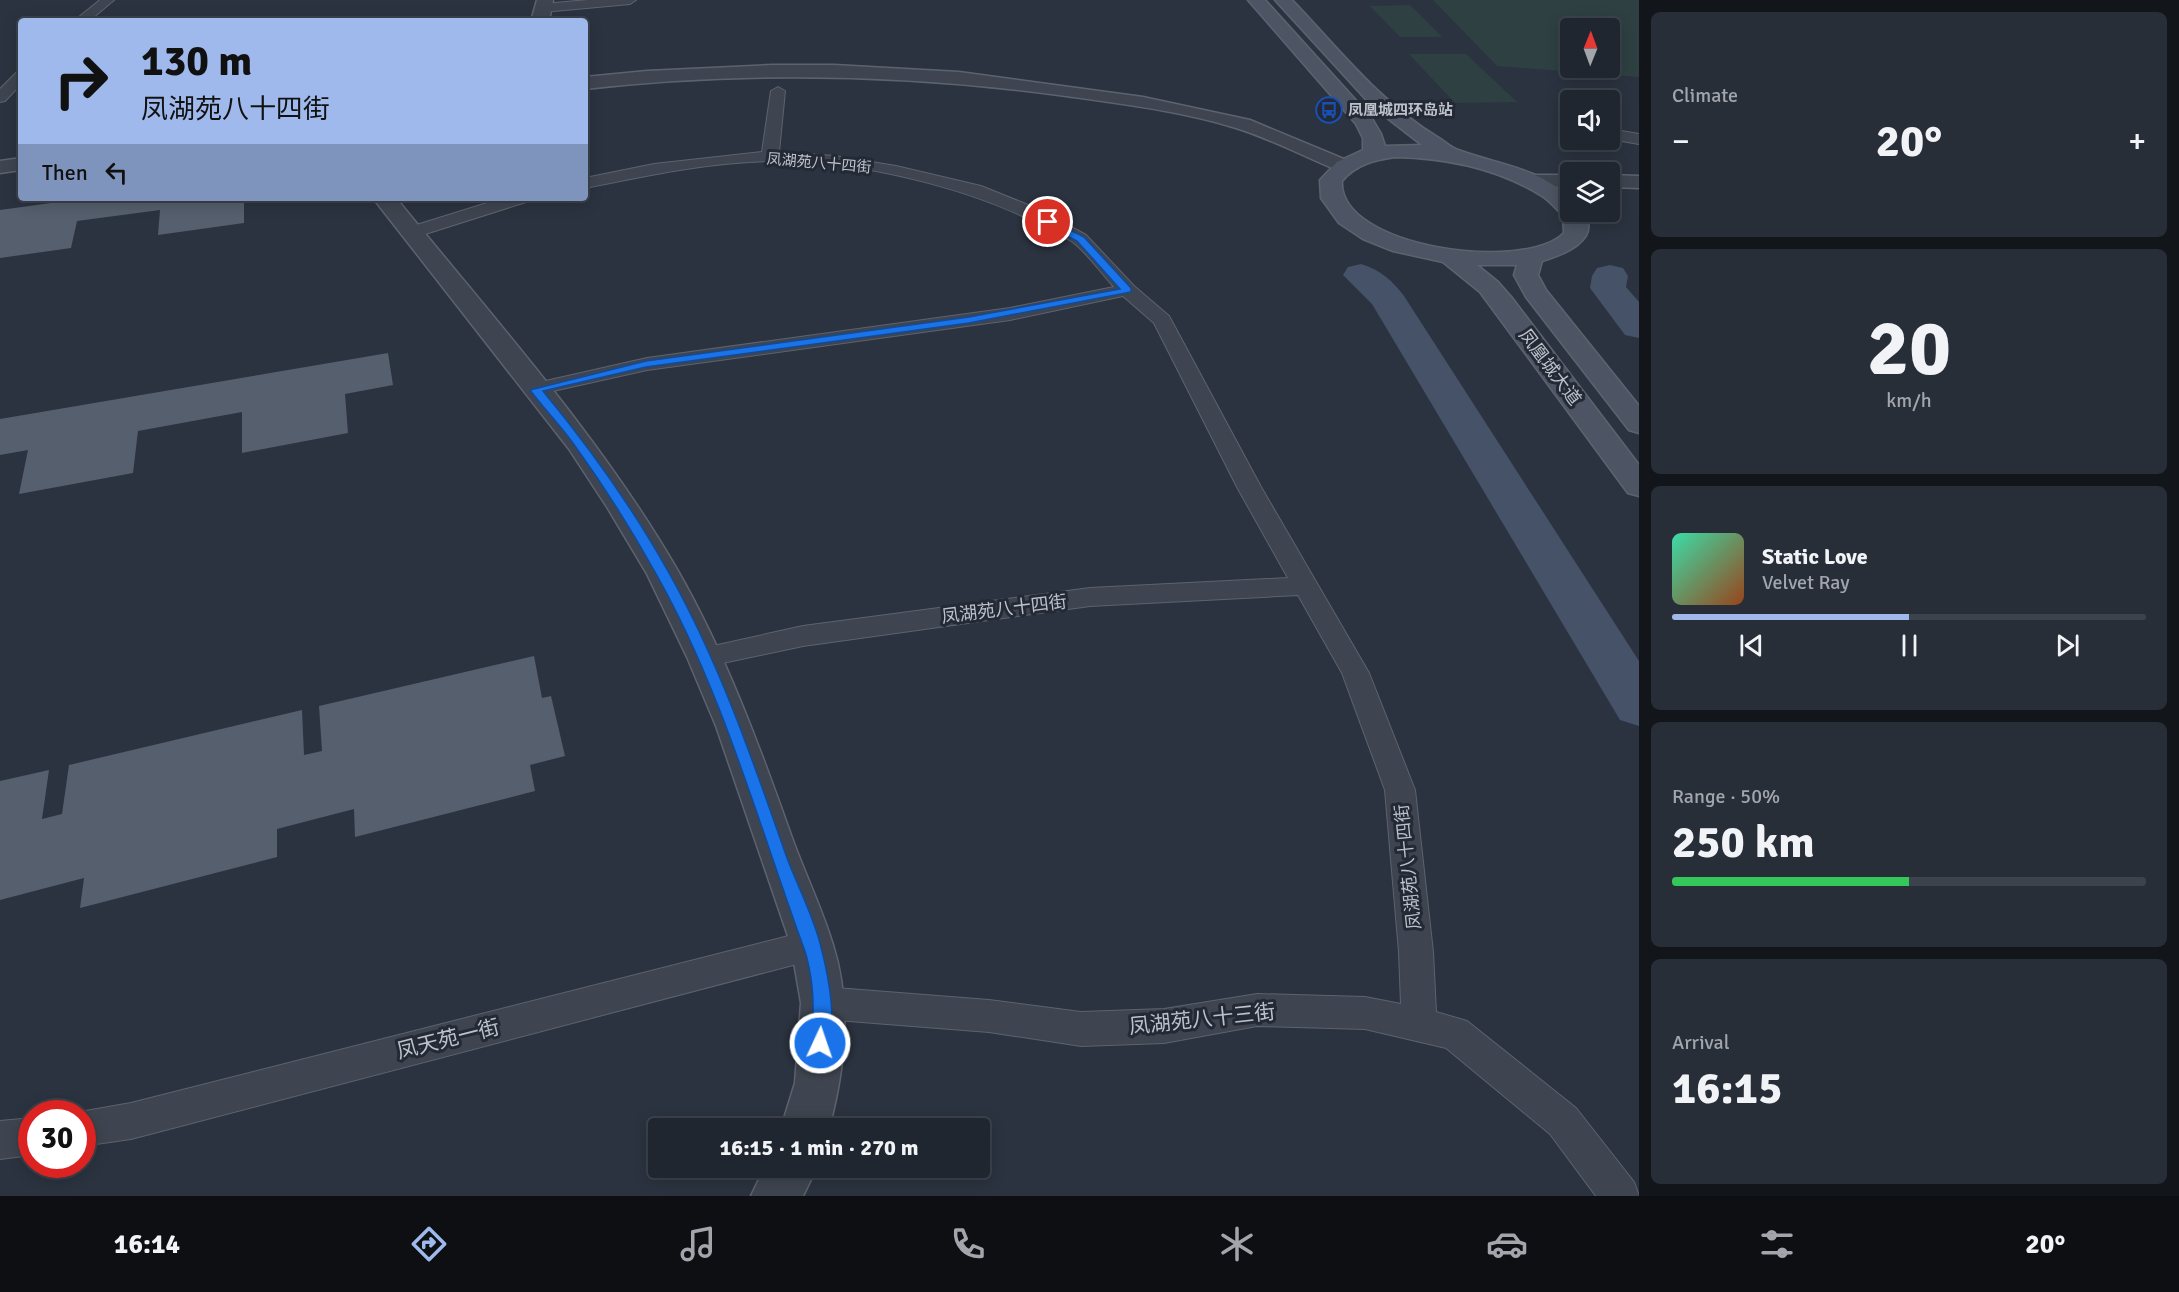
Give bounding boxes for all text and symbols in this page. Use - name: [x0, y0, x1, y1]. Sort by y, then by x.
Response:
- north arrow: [1560, 18, 1620, 78]
- map controls: [1560, 18, 1620, 222]
- text: 130 m: [141, 36, 252, 87]
- icon: right: [42, 42, 120, 120]
- text: Climate: [1672, 83, 1738, 108]
- button: sound: [1560, 90, 1620, 150]
- text: 凤湖苑八十四街: [141, 93, 330, 126]
- bus stop icon: 凤凰城四环岛站: [1314, 95, 1344, 125]
- place label: 凤凰城四环岛站: [1348, 101, 1453, 119]
- text: 20°: [1876, 114, 1942, 169]
- text: −: [1672, 121, 1690, 162]
- text: +: [2128, 121, 2146, 162]
- street label: 凤湖苑八十四街: [766, 149, 872, 177]
- icon: left: [100, 156, 133, 189]
- text: Then: [42, 159, 88, 186]
- button: layers: [1560, 162, 1620, 222]
- pin: [1022, 196, 1073, 247]
- icon: arrive: [1031, 205, 1064, 238]
- text: 20: [1867, 301, 1951, 397]
- street label: 凤凰城大道: [1514, 324, 1586, 410]
- text: km/h: [1886, 388, 1932, 413]
- text: Static Love: [1762, 543, 1868, 570]
- text: Velvet Ray: [1762, 570, 1850, 595]
- street label: 凤湖苑八十四街: [940, 590, 1068, 628]
- icon: previous: [1735, 629, 1768, 662]
- icon: pause: [1893, 629, 1926, 662]
- icon: next: [2051, 629, 2084, 662]
- text: Range · 50%: [1672, 784, 1780, 809]
- street label: 凤湖苑八十四街: [1390, 803, 1426, 931]
- text: 250 km: [1672, 815, 1815, 870]
- street label: 凤湖苑八十三街: [1128, 998, 1276, 1040]
- position arrow: [788, 1011, 852, 1075]
- street label: 凤天苑一街: [394, 1014, 502, 1064]
- text: Arrival: [1672, 1030, 1730, 1055]
- text: 16:15: [1672, 1061, 1782, 1116]
- speed limit sign: 30: [18, 1100, 96, 1178]
- text: 16:15 · 1 min · 270 m: [719, 1134, 919, 1161]
- icon: directions: [408, 1223, 450, 1265]
- icon: music: [677, 1223, 719, 1265]
- icon: phone: [947, 1223, 989, 1265]
- icon: climate: [1216, 1223, 1258, 1265]
- icon: car: [1486, 1223, 1528, 1265]
- icon: filters: [1756, 1223, 1798, 1265]
- text: 16:14: [114, 1228, 180, 1261]
- text: 20°: [2025, 1228, 2065, 1261]

